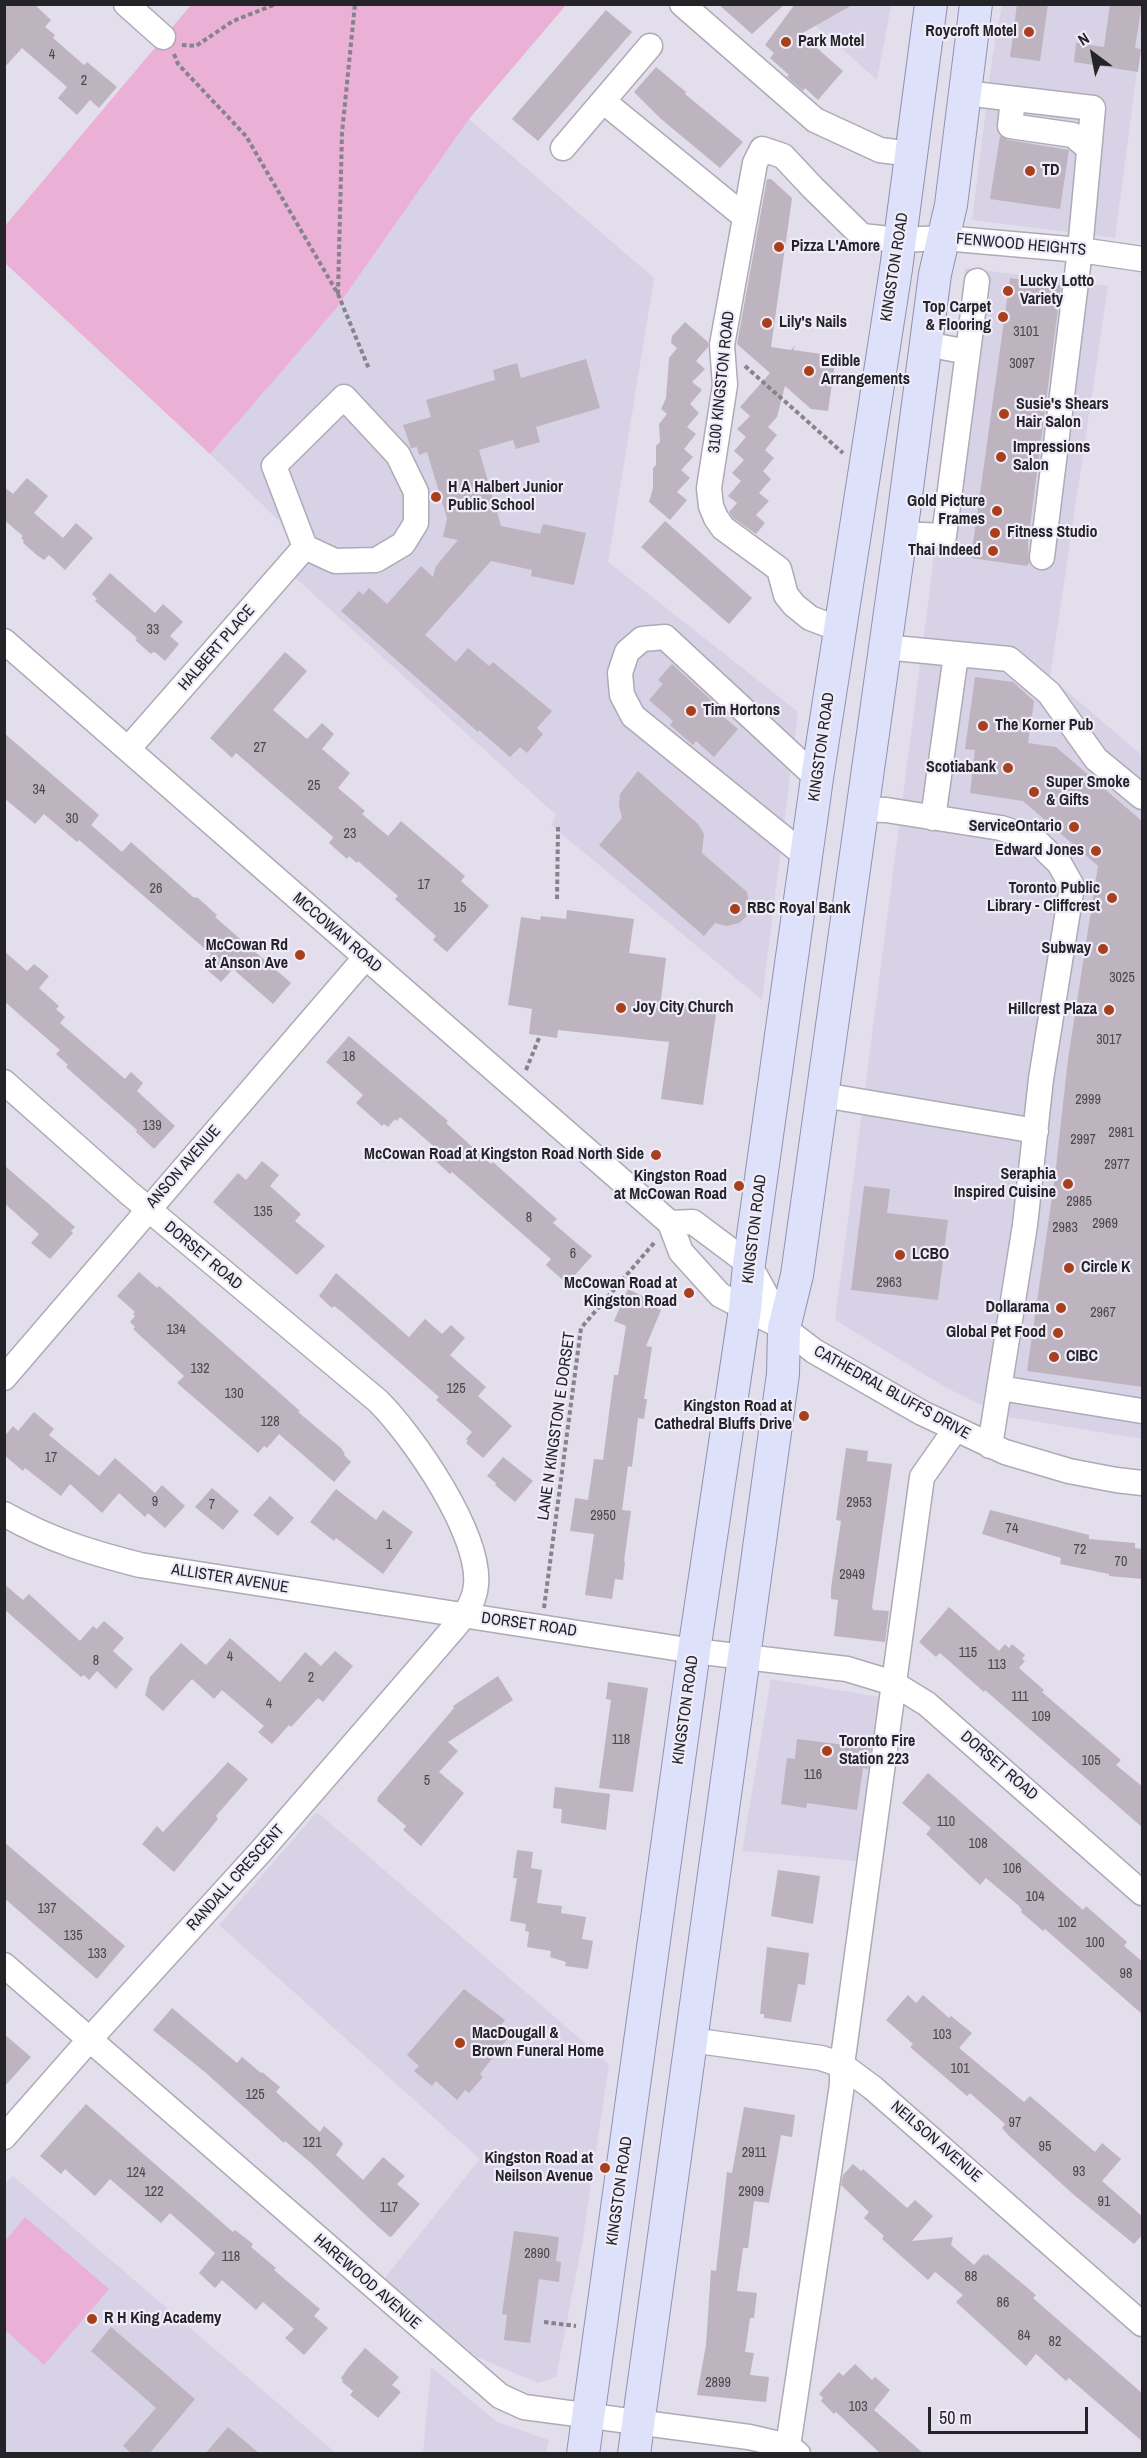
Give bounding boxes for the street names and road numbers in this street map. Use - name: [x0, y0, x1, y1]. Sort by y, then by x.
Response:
- street label: KINGSTON ROAD: [877, 211, 913, 323]
- street label: FENWOOD HEIGHTS: [955, 230, 1087, 260]
- street label: 3100 KINGSTON ROAD: [705, 310, 739, 454]
- street label: HALBERT PLACE: [175, 601, 259, 695]
- street label: KINGSTON ROAD: [805, 691, 839, 803]
- street label: MCCOWAN ROAD: [289, 889, 385, 977]
- street label: ANSON AVENUE: [143, 1122, 225, 1212]
- street label: KINGSTON ROAD: [739, 1173, 771, 1285]
- street label: DORSET ROAD: [160, 1218, 246, 1294]
- street label: LANE N KINGSTON E DORSET: [534, 1331, 580, 1521]
- street label: CATHEDRAL BLUFFS DRIVE: [810, 1342, 974, 1444]
- street label: ALLISTER AVENUE: [170, 1560, 290, 1598]
- street label: DORSET ROAD: [480, 1609, 578, 1641]
- street label: KINGSTON ROAD: [669, 1654, 703, 1766]
- street label: DORSET ROAD: [956, 1727, 1042, 1805]
- street label: RANDALL CRESCENT: [183, 1821, 289, 1935]
- street label: NEILSON AVENUE: [887, 2097, 985, 2187]
- street label: KINGSTON ROAD: [603, 2135, 637, 2247]
- street label: HAREWOOD AVENUE: [310, 2230, 424, 2334]

